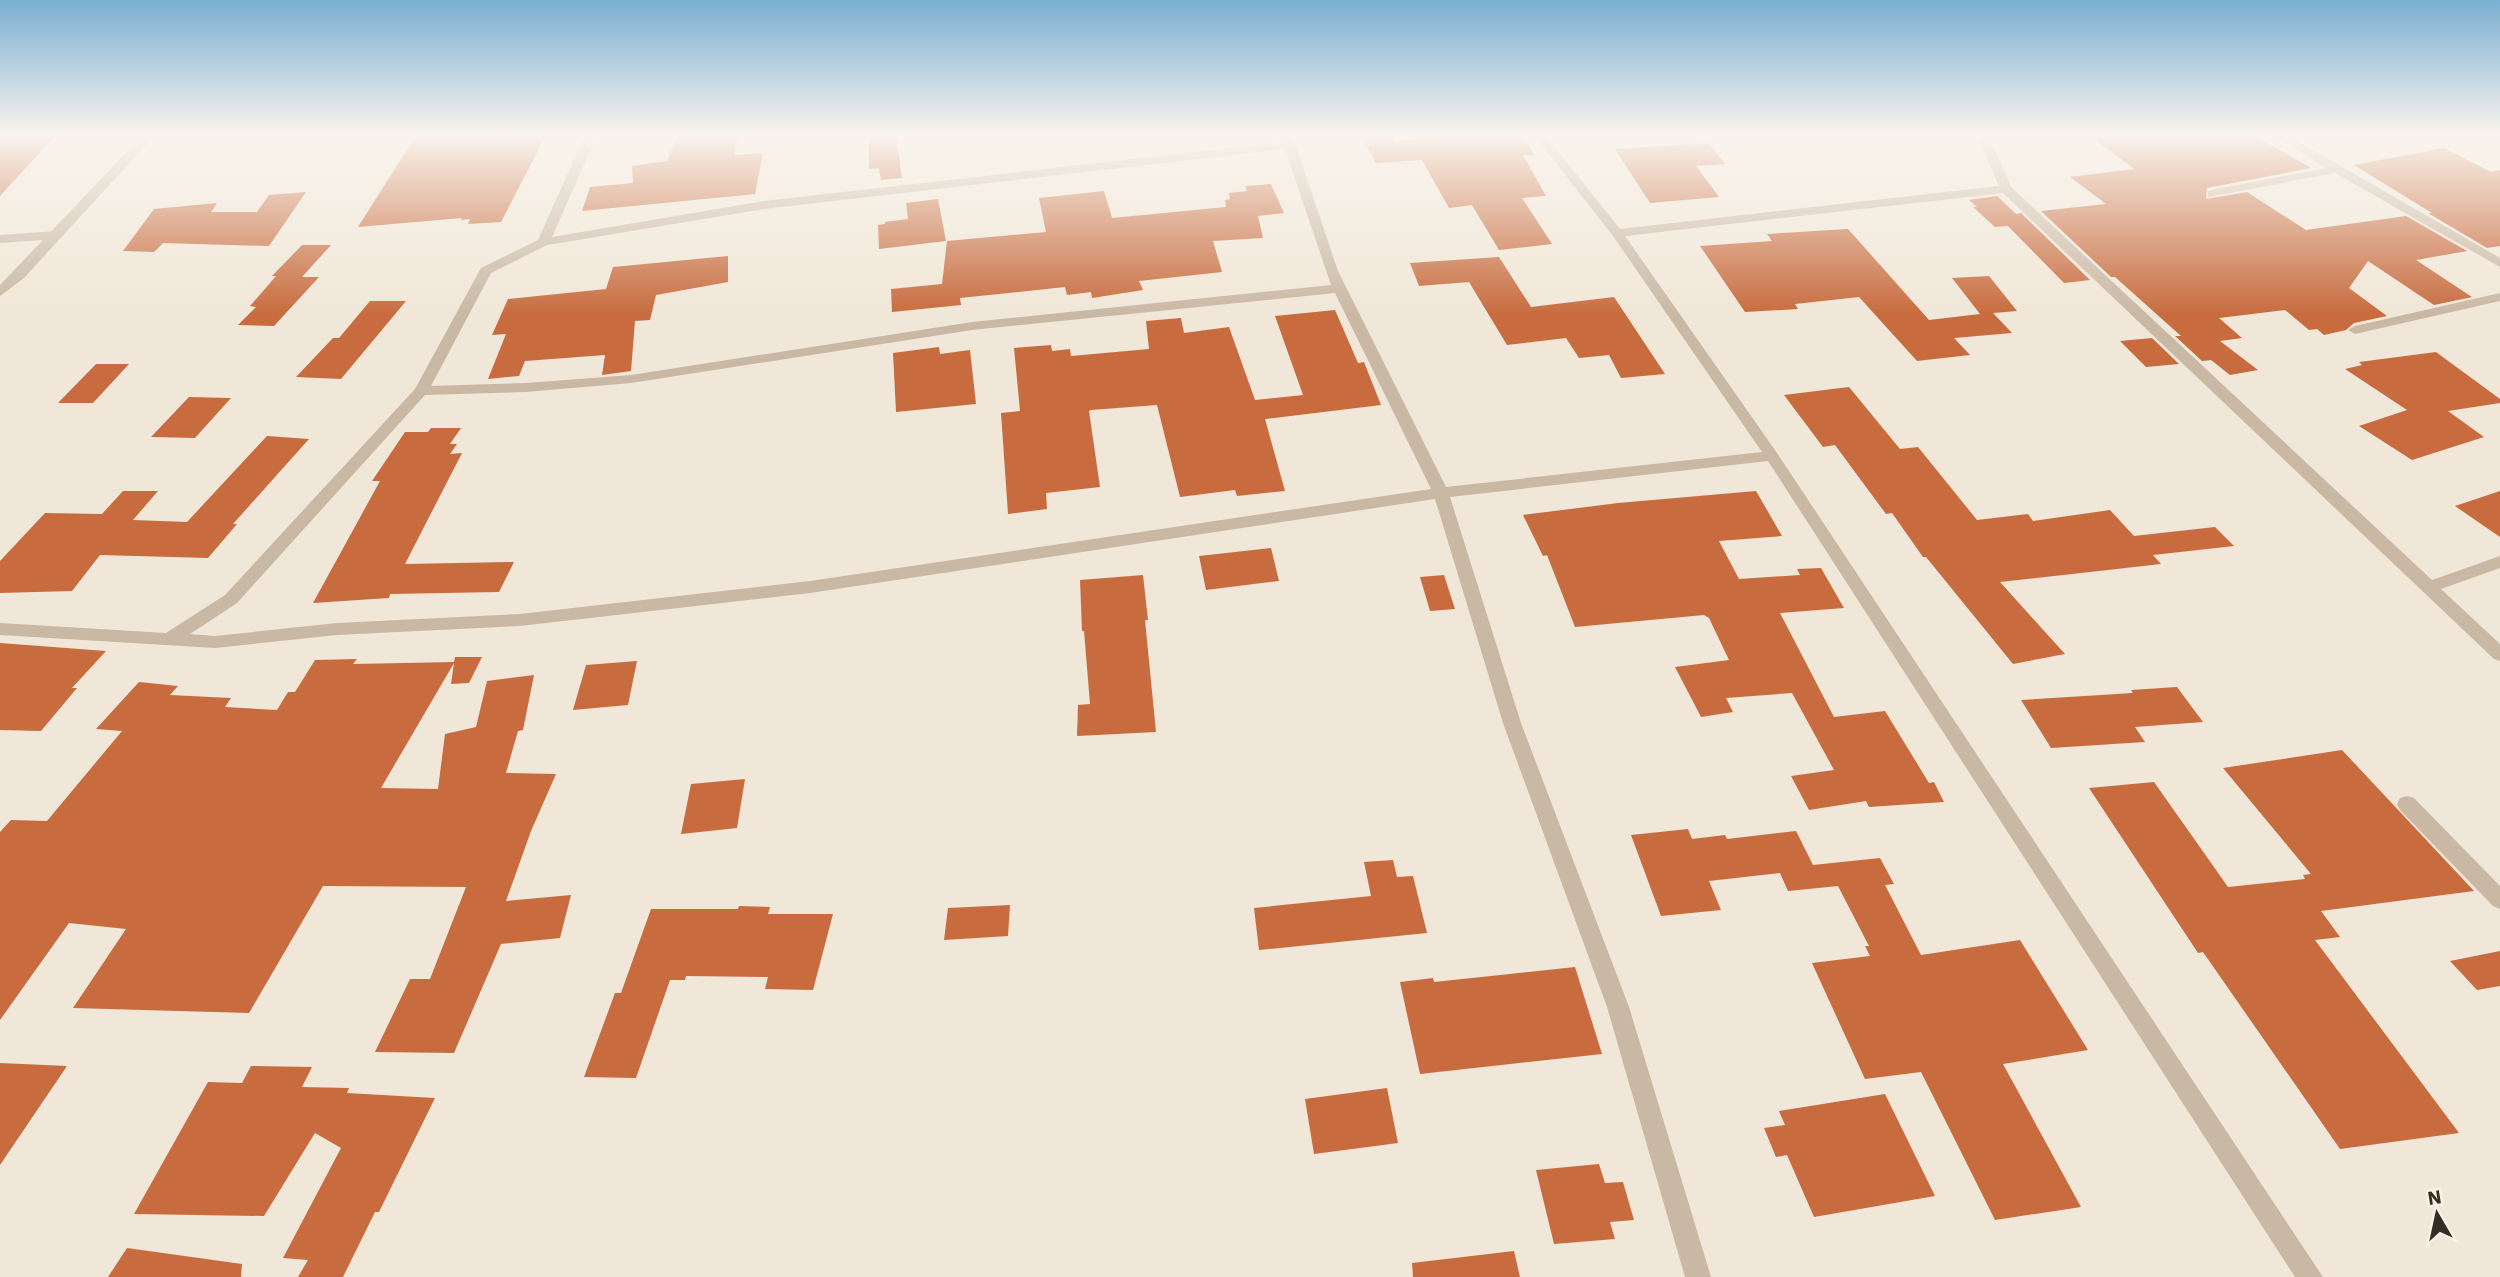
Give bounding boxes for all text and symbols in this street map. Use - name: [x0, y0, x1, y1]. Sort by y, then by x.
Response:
- north arrow: [2402, 1179, 2472, 1249]
- text: N: [2426, 1184, 2443, 1210]

